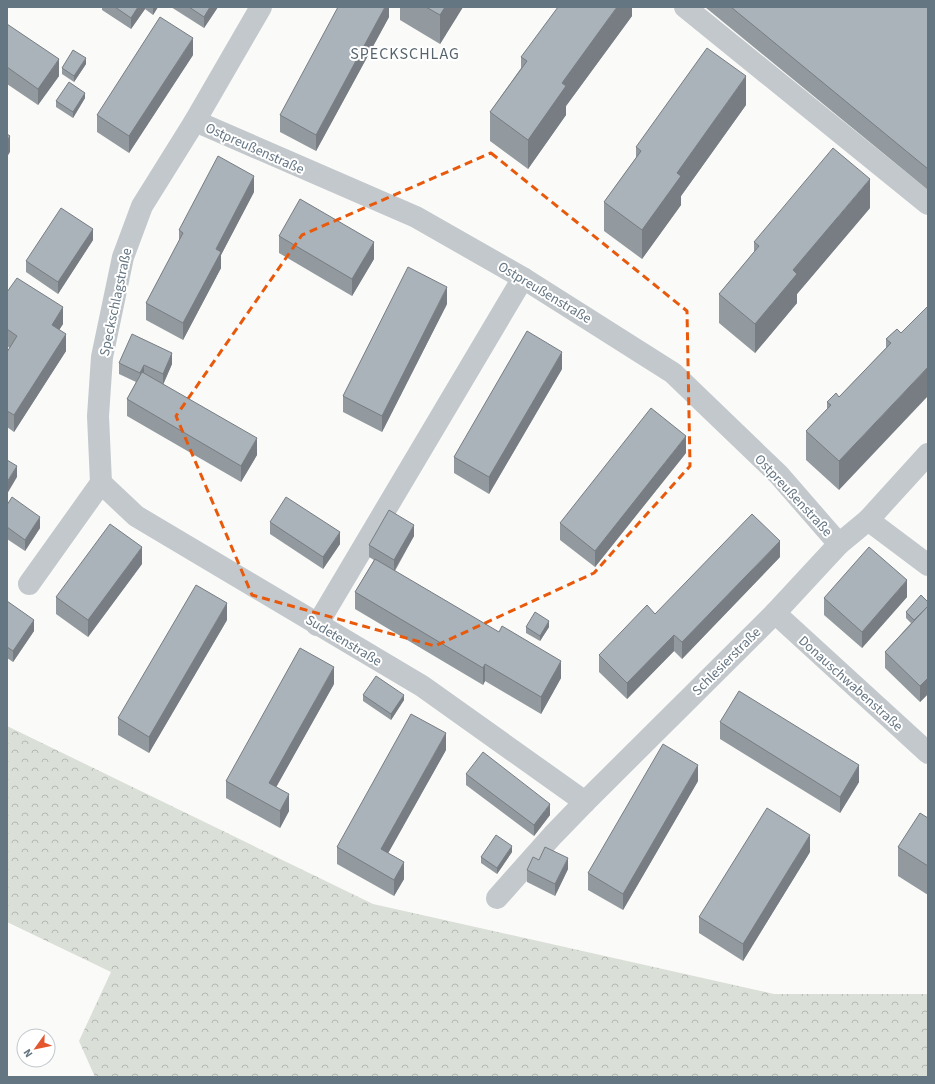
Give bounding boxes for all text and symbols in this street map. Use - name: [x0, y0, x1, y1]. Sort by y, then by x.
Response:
- district label: SPECKSCHLAG: [350, 43, 460, 65]
- street label: Ostpreußenstraße: [202, 118, 307, 180]
- street label: Speckschlagstraße: [95, 246, 137, 358]
- street label: Ostpreußenstraße: [494, 257, 595, 329]
- street label: Ostpreußenstraße: [750, 450, 837, 541]
- street label: Sudetenstraße: [302, 610, 385, 672]
- street label: Schlesierstraße: [688, 623, 766, 701]
- street label: Donauschwabenstraße: [794, 631, 907, 736]
- north arrow: [16, 1028, 56, 1068]
- text: N: [20, 1046, 36, 1060]

